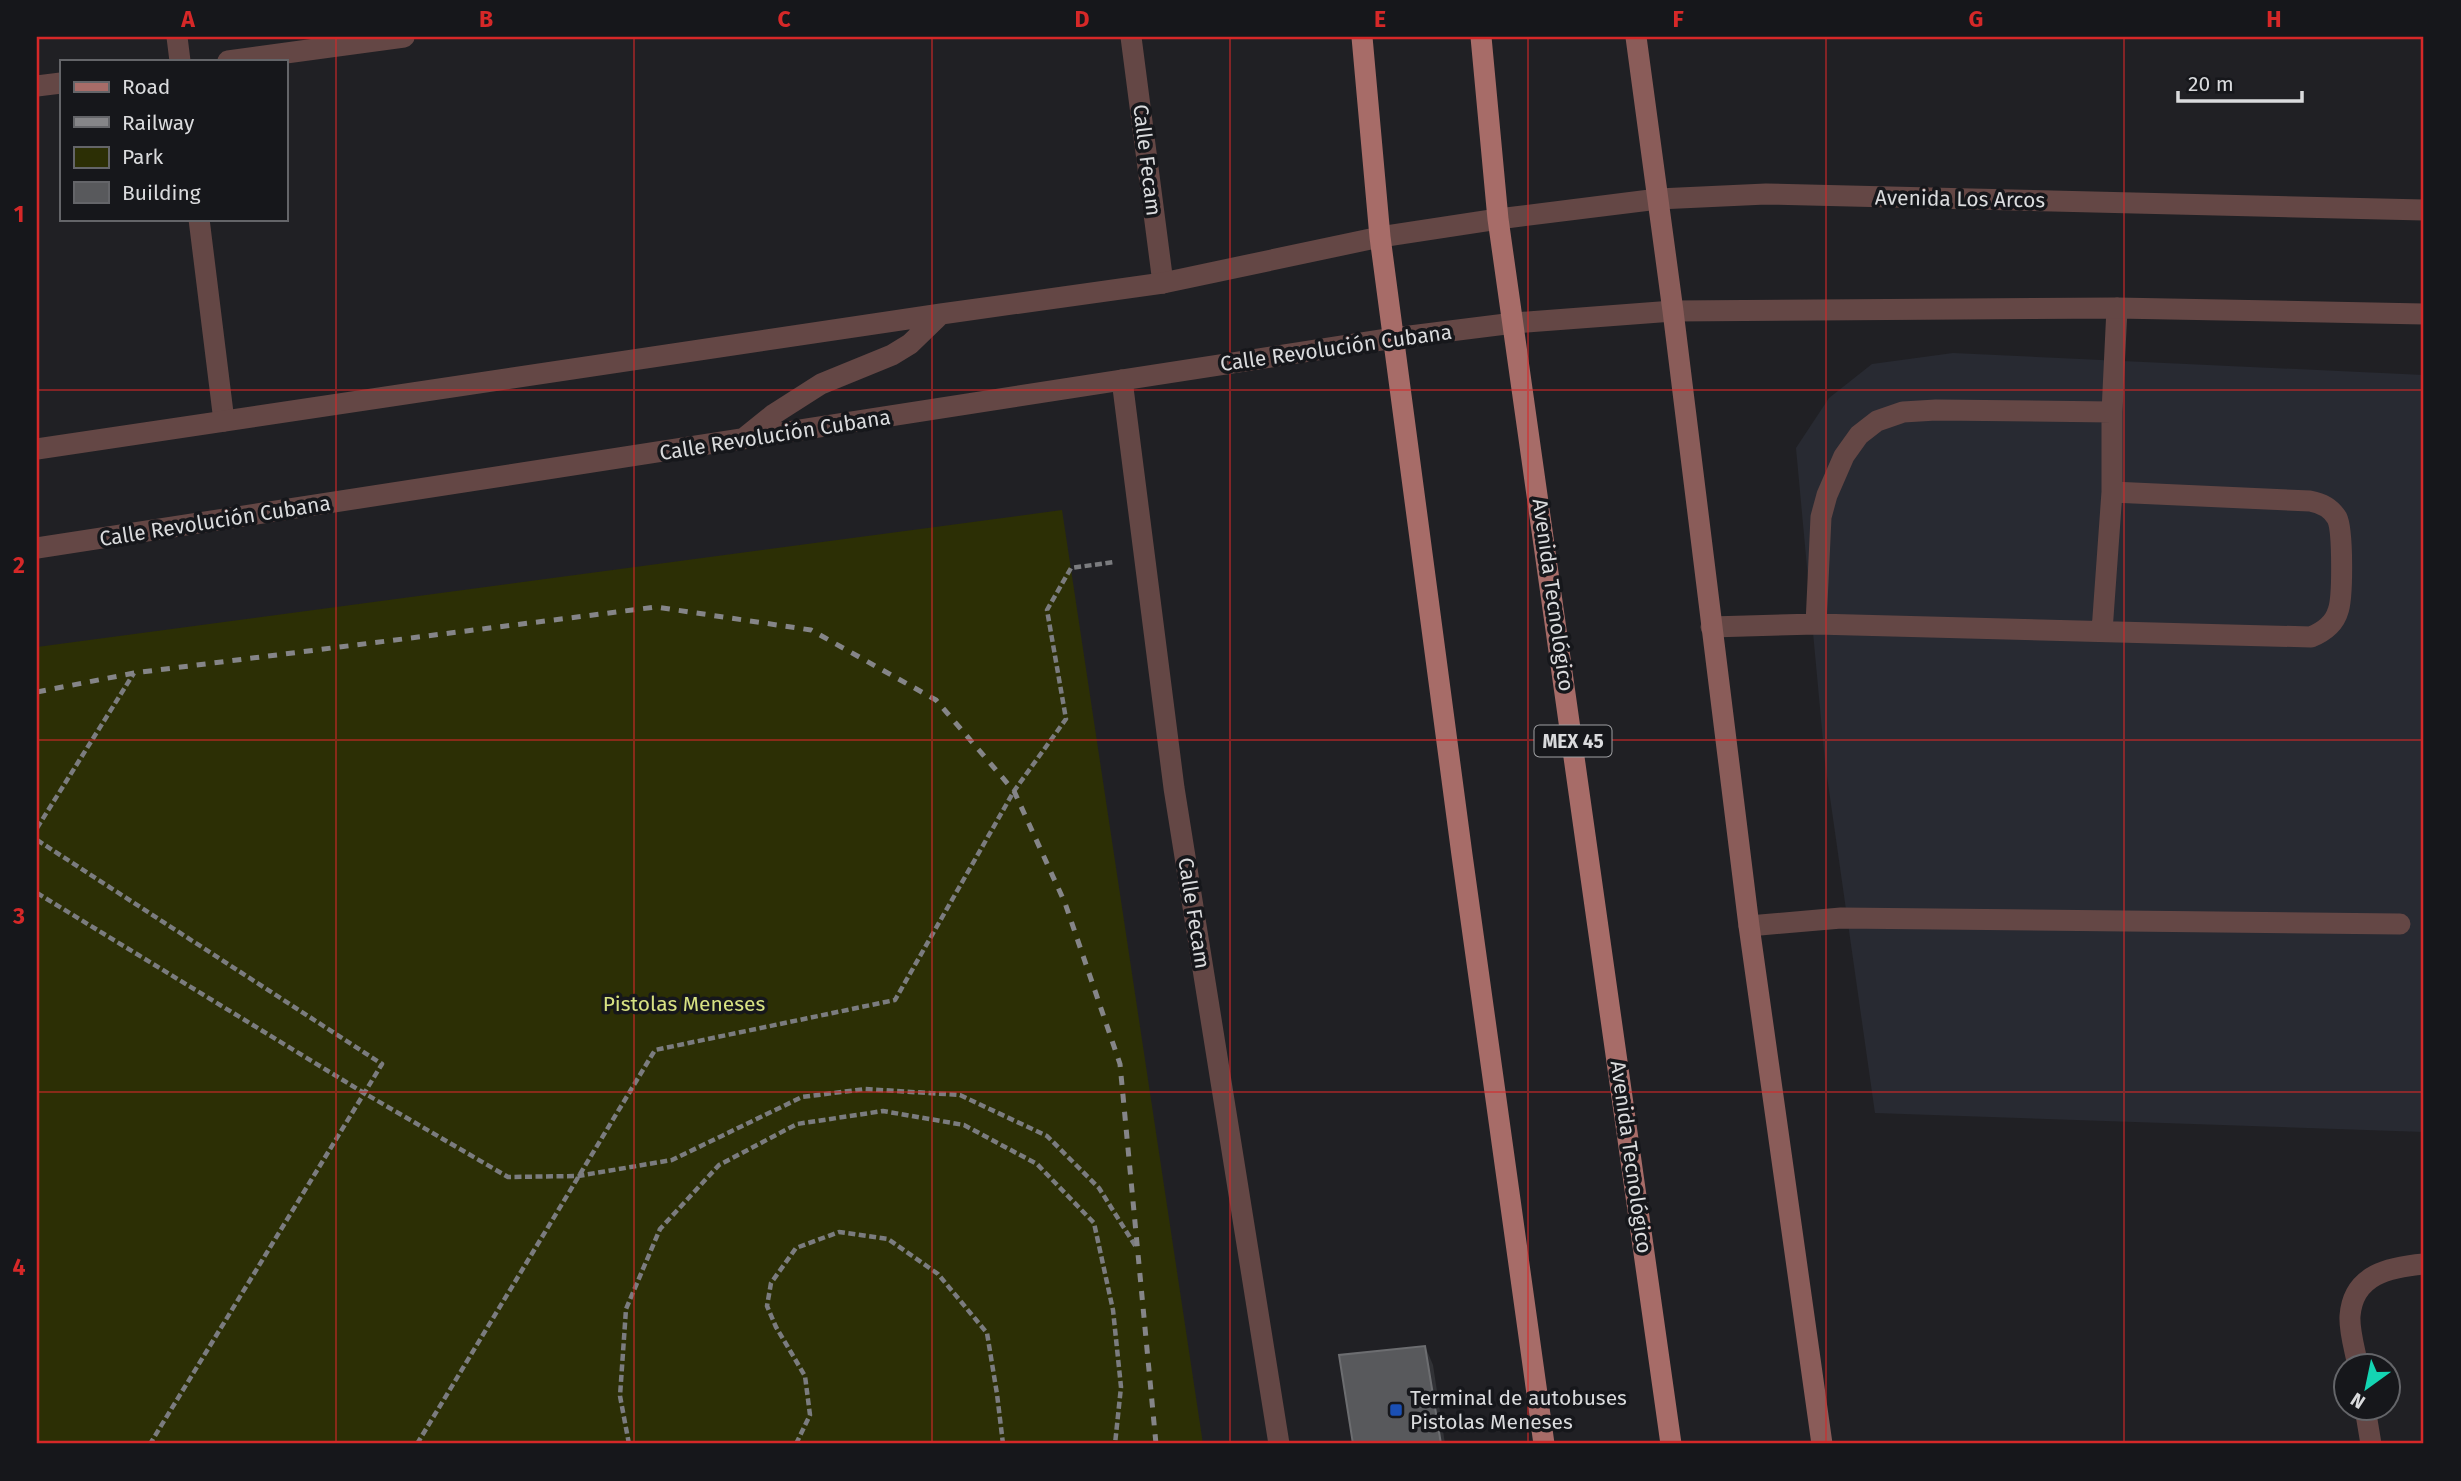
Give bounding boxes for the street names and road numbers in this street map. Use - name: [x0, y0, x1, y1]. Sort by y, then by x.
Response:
- street label: Calle Fecam: [1127, 103, 1167, 217]
- street label: Avenida Los Arcos: [1875, 185, 2046, 213]
- street label: Calle Revolución Cubana: [1218, 319, 1454, 377]
- street label: Calle Revolución Cubana: [658, 404, 892, 466]
- street label: Calle Revolución Cubana: [98, 490, 332, 552]
- street label: Avenida Tecnológico: [1527, 497, 1579, 693]
- road number: MEX 45: [1534, 726, 1612, 756]
- street label: Calle Fecam: [1172, 856, 1216, 970]
- street label: Avenida Tecnológico: [1605, 1059, 1657, 1255]

